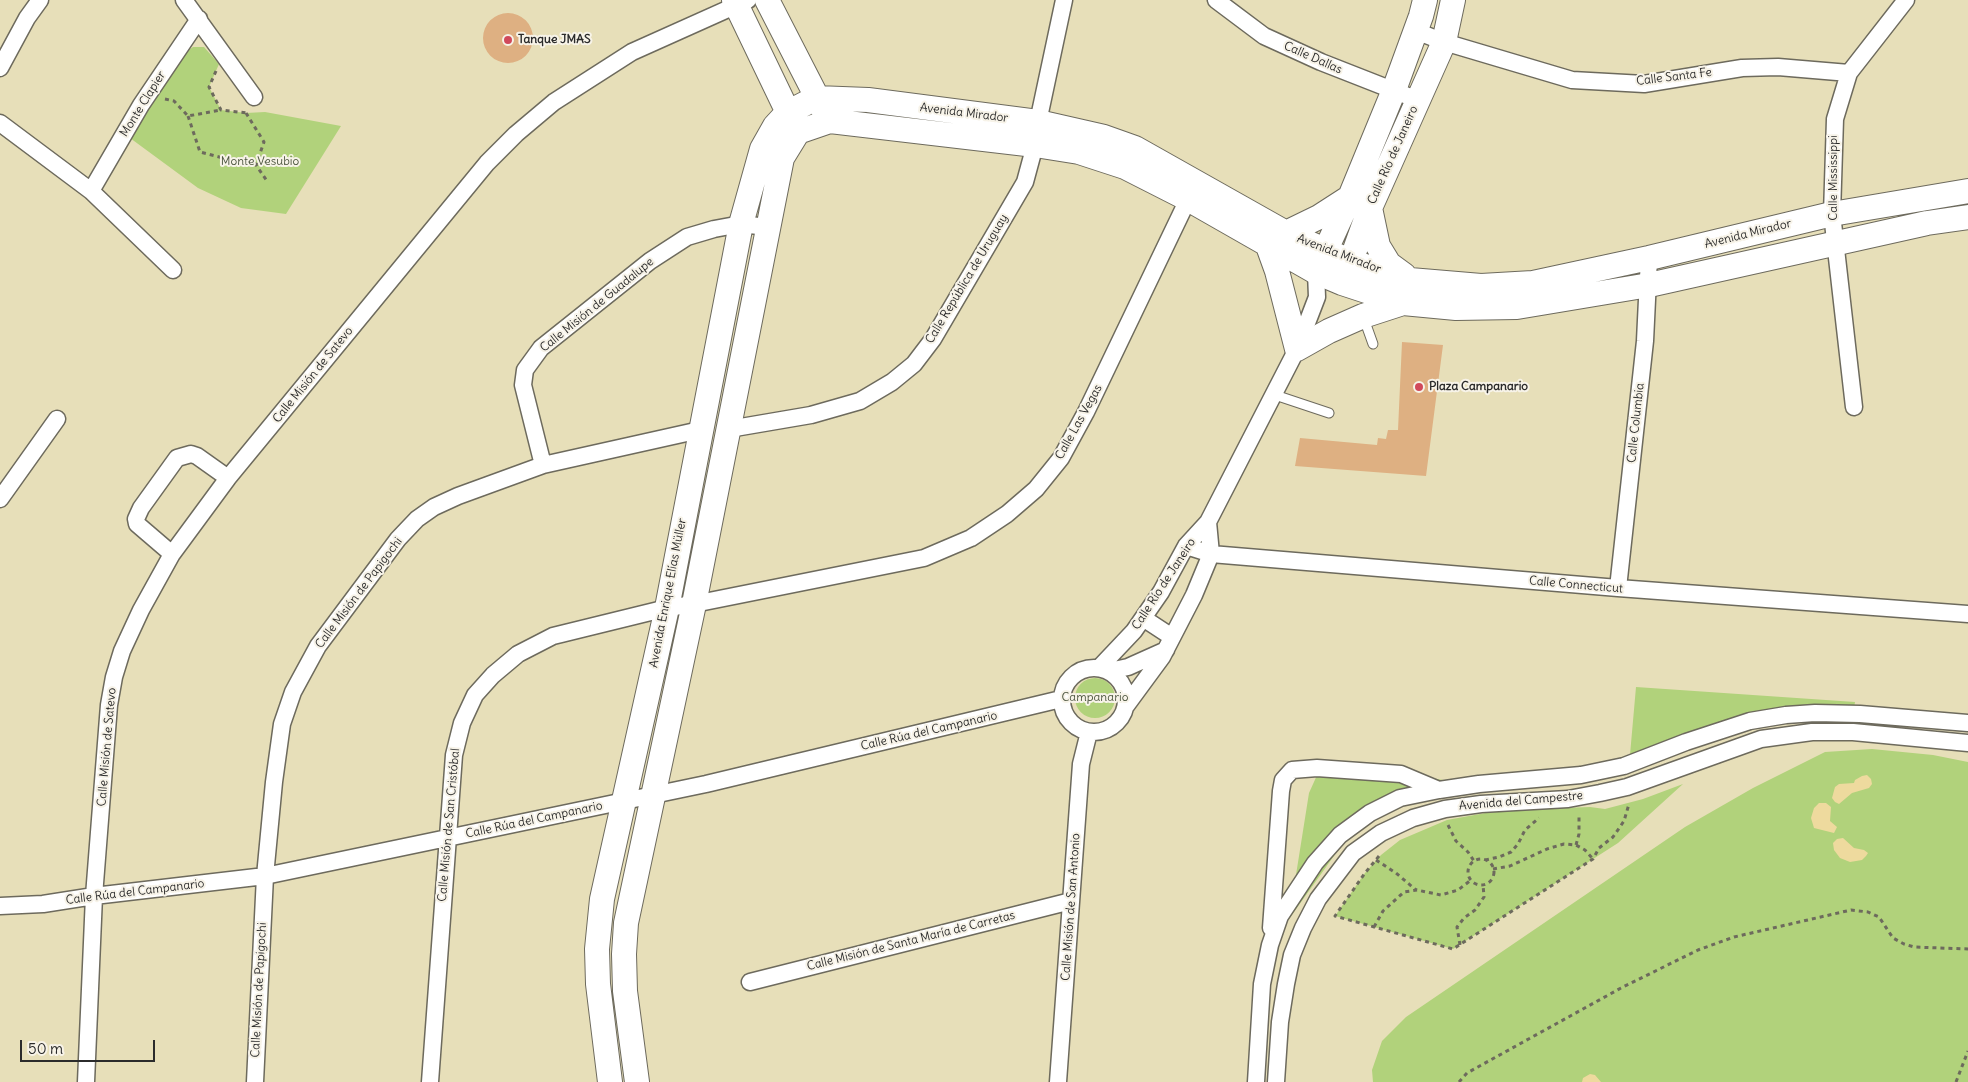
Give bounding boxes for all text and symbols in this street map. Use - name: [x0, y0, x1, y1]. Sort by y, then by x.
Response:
- place label: Tanque JMAS: [518, 33, 591, 47]
- marker: Tanque JMAS: [502, 34, 514, 46]
- street label: Calle Dallas: [1282, 39, 1344, 77]
- street label: Calle Santa Fe: [1635, 65, 1713, 89]
- street label: Monte Clapier: [117, 68, 169, 140]
- street label: Avenida Mirador: [919, 100, 1009, 126]
- street label: Calle Río de Janeiro: [1365, 104, 1421, 206]
- street label: Calle Mississippi: [1827, 135, 1841, 221]
- park label: Monte Vesubio: [221, 155, 299, 169]
- street label: Calle República de Uruguay: [923, 212, 1011, 346]
- street label: Avenida Mirador: [1703, 216, 1793, 252]
- street label: Avenida Mirador: [1295, 231, 1383, 277]
- street label: Calle Misión de Guadalupe: [537, 255, 657, 355]
- street label: Calle Misión de Satevo: [270, 324, 356, 426]
- place label: Plaza Campanario: [1429, 380, 1528, 394]
- marker: Plaza Campanario: [1413, 381, 1425, 393]
- street label: Calle Las Vegas: [1052, 382, 1106, 462]
- street label: Calle Columbia: [1625, 382, 1647, 464]
- street label: Avenida Enrique Elías Müller: [646, 517, 690, 669]
- street label: Calle Misión de Papigochi: [313, 535, 405, 651]
- street label: Calle Río de Janeiro: [1129, 536, 1199, 632]
- street label: Calle Connecticut: [1528, 574, 1624, 596]
- street label: Calle Misión de Satevo: [95, 687, 119, 807]
- park label: Campanario: [1062, 691, 1128, 705]
- street label: Calle Rúa del Campanario: [859, 708, 999, 754]
- street label: Calle Misión de San Cristóbal: [435, 748, 463, 902]
- street label: Avenida del Campestre: [1458, 788, 1584, 814]
- street label: Calle Rúa del Campanario: [464, 798, 604, 842]
- street label: Calle Misión de San Antonio: [1059, 833, 1083, 981]
- street label: Calle Rúa del Campanario: [65, 876, 205, 908]
- street label: Calle Misión de Santa María de Carretas: [805, 908, 1017, 974]
- street label: Calle Misión de Papigochi: [248, 922, 270, 1058]
- scale bar: [22, 1030, 158, 1062]
- text: 50 m: [28, 1039, 63, 1058]

